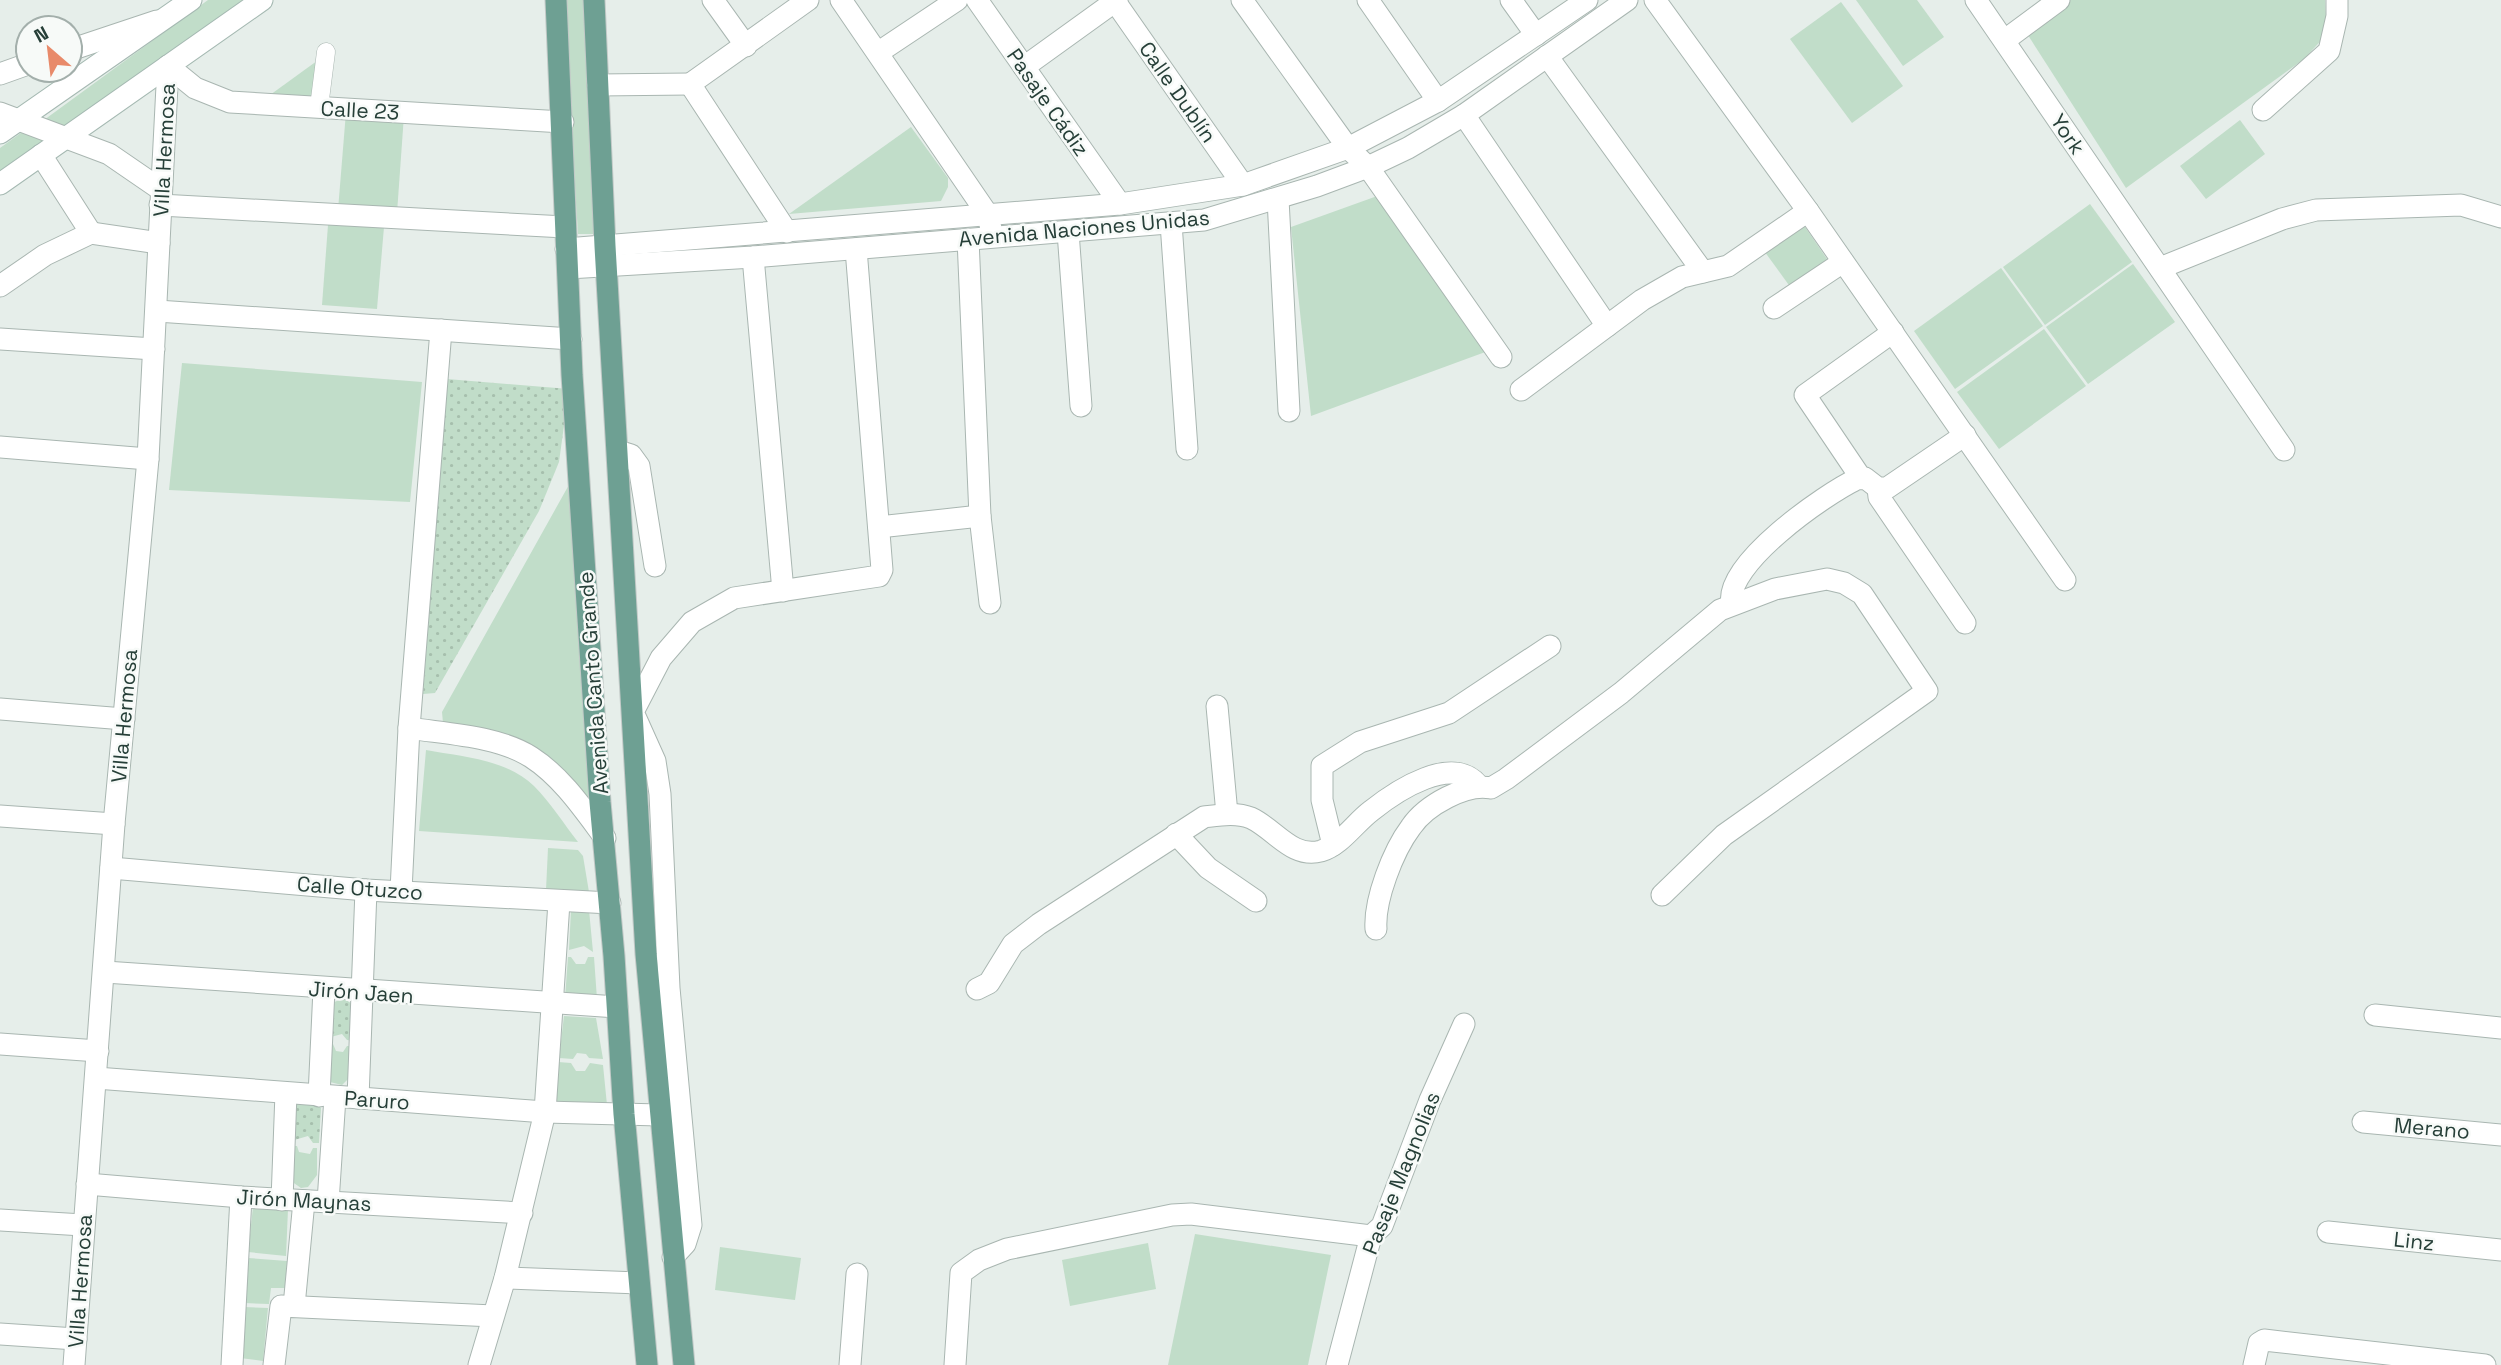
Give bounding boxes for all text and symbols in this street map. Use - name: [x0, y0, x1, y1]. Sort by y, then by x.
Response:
- north arrow: [14, 14, 84, 84]
- text: N: [30, 20, 53, 48]
- street label: Calle Dublín: [1133, 36, 1223, 148]
- street label: Pasaje Cádiz: [1001, 43, 1095, 161]
- street label: Villa Hermosa: [147, 82, 181, 218]
- street label: Calle 23: [320, 94, 400, 126]
- street label: York: [2045, 109, 2091, 159]
- street label: Avenida Naciones Unidas: [957, 204, 1211, 252]
- street label: Avenida Canto Grande: [572, 571, 614, 795]
- street label: Villa Hermosa: [105, 648, 143, 784]
- street label: Calle Otuzco: [296, 870, 424, 906]
- street label: Jirón Jaen: [307, 975, 415, 1009]
- street label: Paruro: [343, 1084, 411, 1116]
- street label: Pasaje Magnolias: [1356, 1088, 1446, 1258]
- street label: Merano: [2393, 1111, 2471, 1145]
- street label: Jirón Maynas: [236, 1183, 372, 1217]
- street label: Villa Hermosa: [62, 1213, 98, 1349]
- street label: Linz: [2392, 1225, 2436, 1257]

